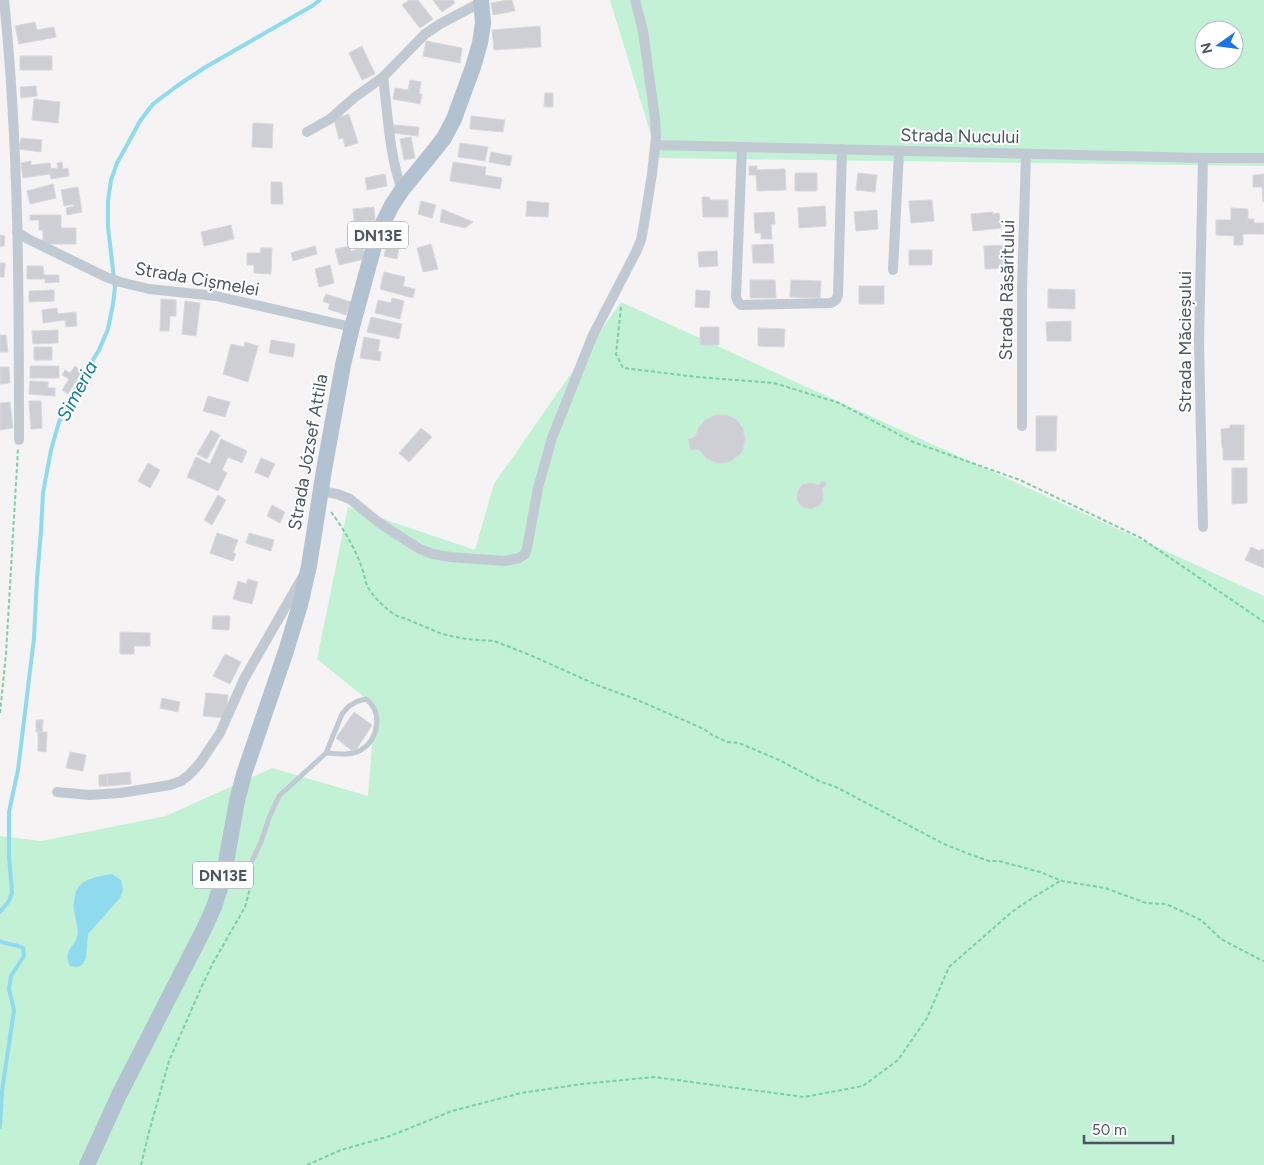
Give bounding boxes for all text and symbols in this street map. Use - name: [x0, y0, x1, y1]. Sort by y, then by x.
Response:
- north arrow: [1194, 20, 1244, 70]
- text: N: [1197, 41, 1216, 55]
- street label: Strada Nucului: [900, 124, 1020, 148]
- street label: Strada Răsăritului: [995, 220, 1019, 360]
- road number: DN13E: [348, 222, 408, 248]
- street label: Strada Cișmelei: [133, 257, 261, 301]
- street label: Strada Măcieșului: [1174, 271, 1196, 413]
- water label: Simeria: [52, 357, 102, 425]
- street label: Strada József Attila: [283, 372, 333, 532]
- road number: DN13E: [193, 862, 253, 888]
- scale bar: [1084, 1112, 1173, 1144]
- text: 50 m: [1092, 1121, 1127, 1139]

